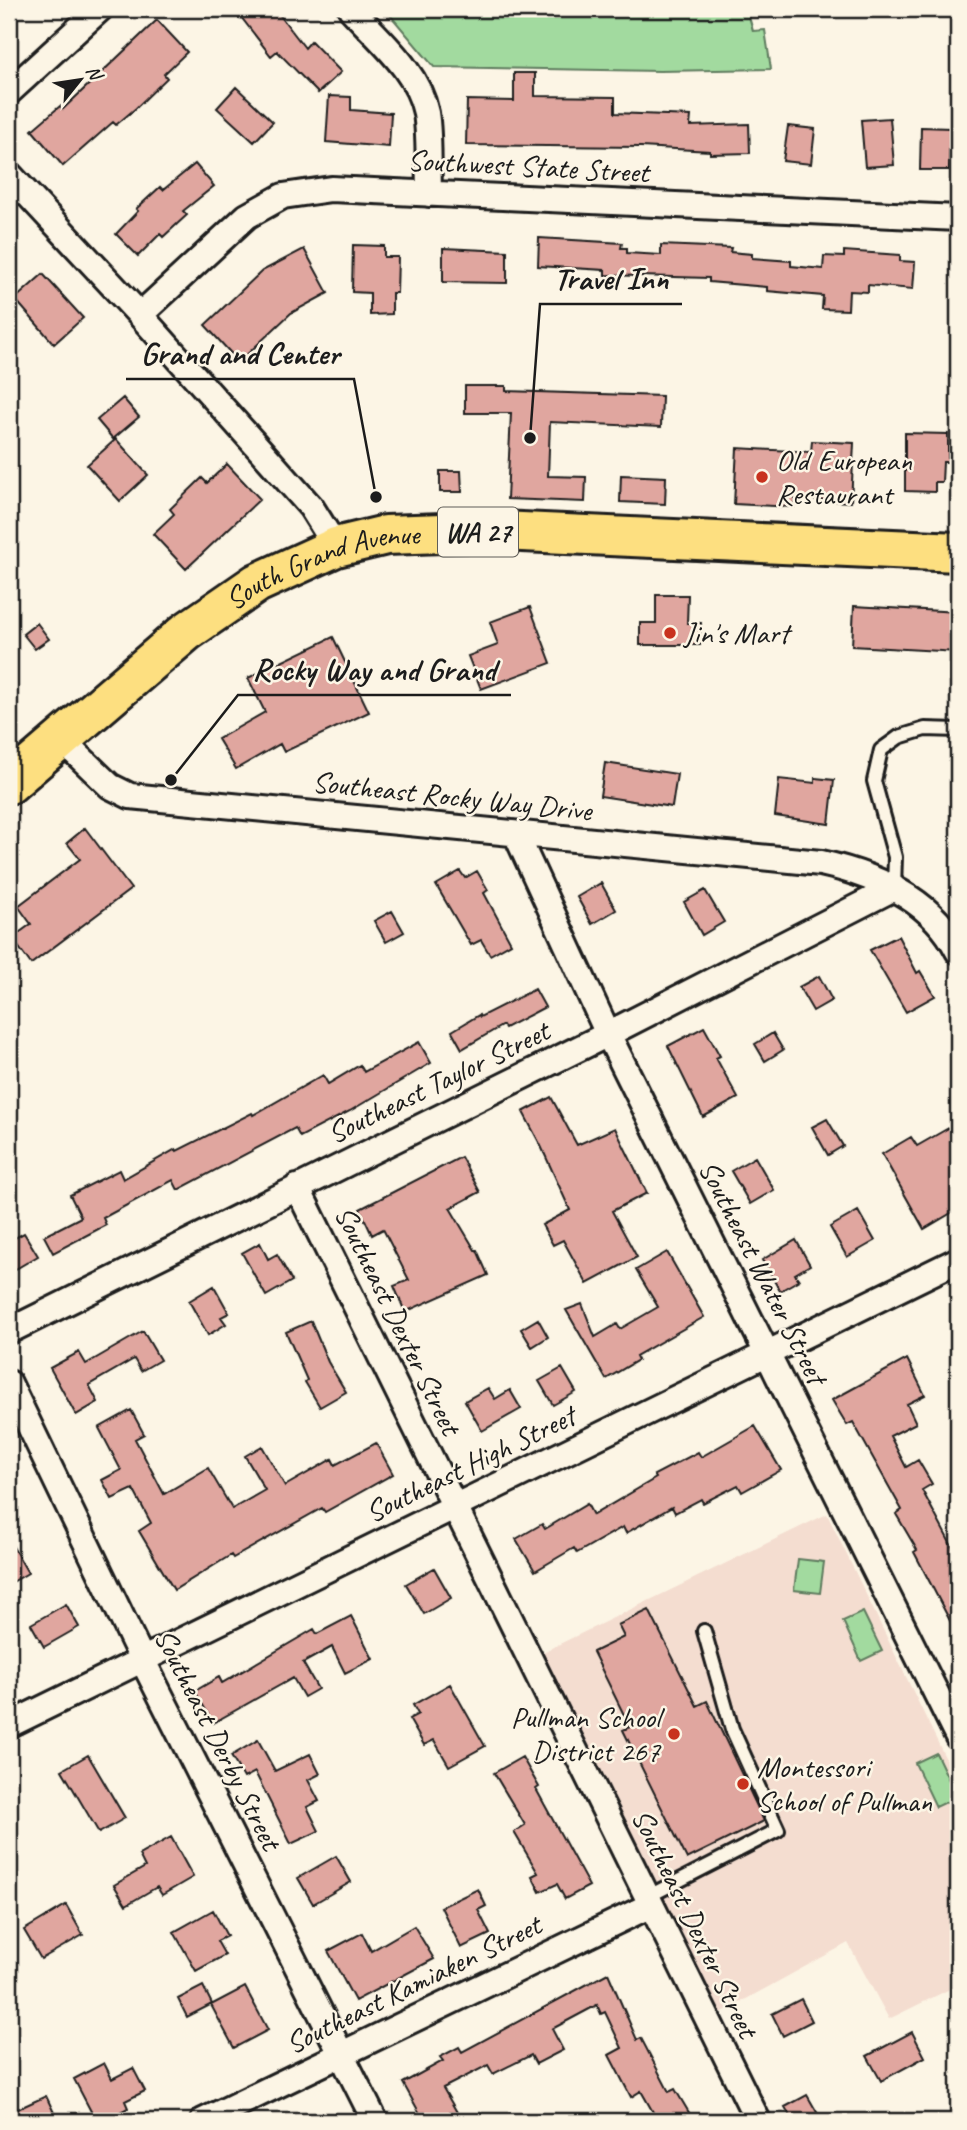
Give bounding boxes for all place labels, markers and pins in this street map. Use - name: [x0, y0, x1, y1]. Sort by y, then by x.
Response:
- callout: Travel Inn: [540, 251, 682, 304]
- callout: Grand and Center: [126, 326, 354, 379]
- place label: Old European Restaurant: [776, 441, 912, 513]
- marker: Old European Restaurant: [754, 469, 770, 485]
- place label: Jin's Mart: [682, 614, 793, 652]
- marker: Jin's Mart: [662, 625, 678, 641]
- callout: Rocky Way and Grand: [238, 642, 511, 695]
- place label: Pullman School District 267: [511, 1698, 665, 1770]
- marker: Pullman School District 267: [666, 1726, 682, 1742]
- place label: Montessori School of Pullman: [757, 1748, 932, 1820]
- marker: Montessori School of Pullman: [735, 1776, 751, 1792]

